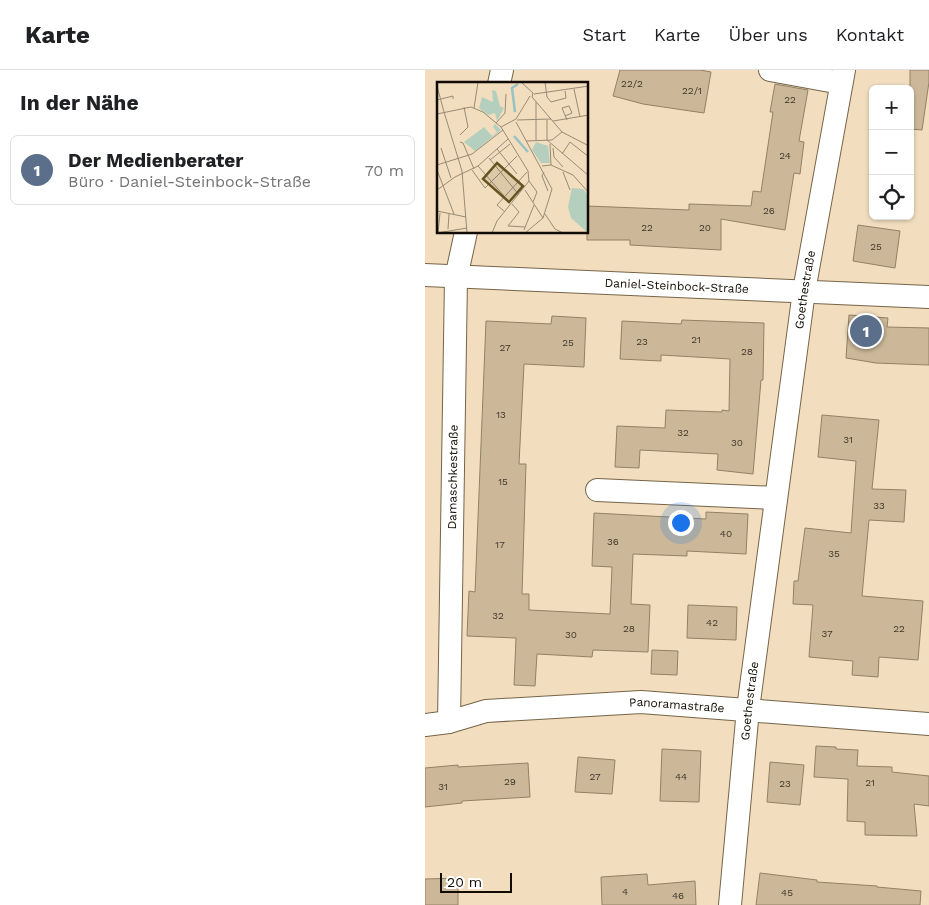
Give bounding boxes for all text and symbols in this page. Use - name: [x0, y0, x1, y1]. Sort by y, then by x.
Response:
- text: Karte: [25, 21, 90, 49]
- text: Start: [582, 24, 626, 45]
- text: Karte: [654, 24, 701, 45]
- text: Über uns: [729, 24, 808, 45]
- text: Kontakt: [836, 24, 904, 45]
- house number: 22/2: [621, 78, 643, 89]
- inset map: [437, 82, 589, 234]
- house number: 22/1: [682, 85, 702, 96]
- map controls: [869, 85, 914, 220]
- button: +: [869, 85, 914, 130]
- text: In der Nähe: [20, 90, 139, 115]
- house number: 22: [784, 94, 796, 105]
- button: −: [869, 130, 914, 175]
- text: Der Medienberater: [68, 149, 244, 172]
- house number: 24: [779, 150, 791, 161]
- text: 1: [34, 161, 40, 180]
- text: 70 m: [365, 161, 404, 180]
- text: Büro · Daniel-Steinbock-Straße: [68, 172, 311, 191]
- button: locate: [869, 175, 914, 220]
- house number: 26: [763, 205, 775, 216]
- house number: 22: [641, 222, 653, 233]
- house number: 20: [699, 222, 711, 233]
- house number: 25: [870, 241, 882, 252]
- street label: Goethestraße: [792, 249, 818, 330]
- street label: Daniel-Steinbock-Straße: [604, 276, 749, 296]
- pin: 1: [850, 312, 882, 350]
- house number: 21: [691, 334, 701, 345]
- house number: 23: [636, 336, 648, 347]
- house number: 25: [562, 337, 574, 348]
- house number: 27: [499, 342, 511, 353]
- house number: 28: [741, 346, 753, 357]
- house number: 13: [496, 409, 506, 420]
- street label: Damaschkestraße: [445, 424, 461, 530]
- house number: 32: [677, 427, 689, 438]
- house number: 31: [843, 434, 853, 445]
- house number: 30: [731, 437, 743, 448]
- house number: 15: [498, 476, 508, 487]
- house number: 33: [873, 500, 885, 511]
- your location: [668, 510, 694, 536]
- house number: 40: [720, 528, 732, 539]
- house number: 36: [607, 536, 619, 547]
- house number: 17: [495, 539, 505, 550]
- house number: 35: [828, 548, 840, 559]
- house number: 32: [492, 610, 504, 621]
- house number: 42: [706, 617, 718, 628]
- house number: 28: [623, 623, 635, 634]
- house number: 22: [893, 623, 905, 634]
- house number: 37: [821, 628, 833, 639]
- house number: 30: [565, 629, 577, 640]
- street label: Goethestraße: [738, 661, 761, 741]
- street label: Panoramastraße: [629, 695, 725, 715]
- house number: 27: [589, 771, 601, 782]
- house number: 44: [675, 771, 687, 782]
- house number: 29: [504, 776, 516, 787]
- house number: 21: [865, 777, 875, 788]
- house number: 23: [779, 778, 791, 789]
- house number: 31: [438, 781, 448, 792]
- scale bar: [440, 870, 513, 893]
- text: 20 m: [447, 874, 482, 890]
- house number: 4: [622, 886, 628, 897]
- house number: 45: [781, 887, 793, 898]
- house number: 46: [672, 890, 684, 901]

